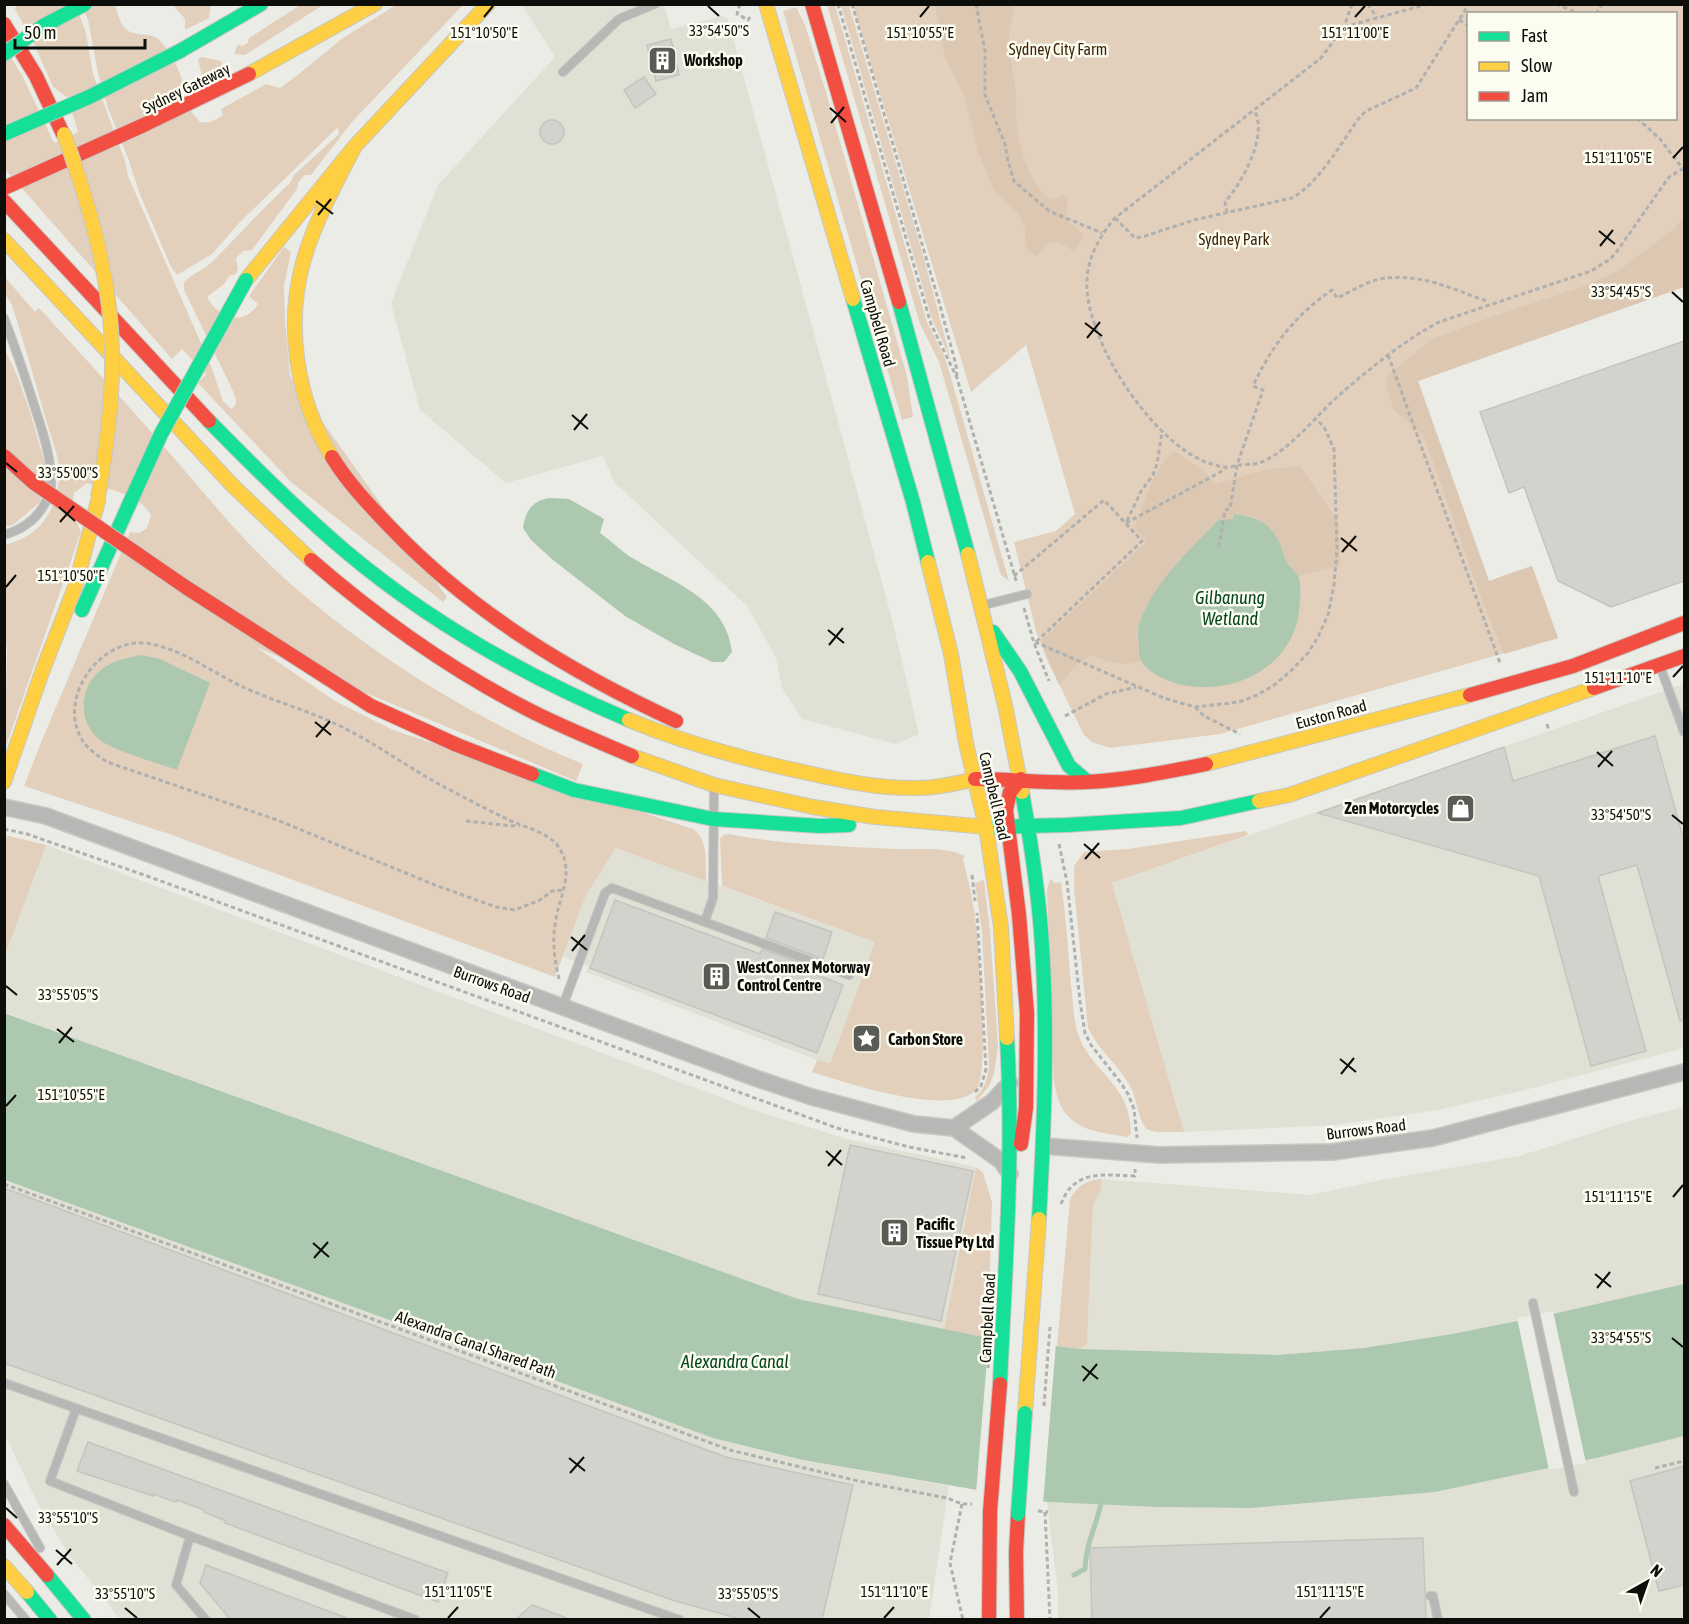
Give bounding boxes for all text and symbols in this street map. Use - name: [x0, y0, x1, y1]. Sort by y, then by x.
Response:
- scale bar: [15, 12, 146, 50]
- legend: [1467, 12, 1677, 120]
- text: 50 m: [24, 22, 56, 43]
- text: 33°54'50"S: [689, 22, 749, 39]
- text: 151°10'50"E: [450, 24, 518, 41]
- text: 151°10'55"E: [886, 24, 954, 41]
- text: 151°11'00"E: [1321, 24, 1389, 41]
- text: Fast: [1521, 25, 1548, 46]
- park label: Sydney City Farm: [1009, 40, 1107, 59]
- building icon: Workshop: [647, 44, 679, 76]
- place label: Workshop: [683, 51, 743, 69]
- text: Slow: [1521, 55, 1552, 76]
- street label: Sydney Gateway: [139, 59, 233, 118]
- text: Jam: [1521, 85, 1548, 106]
- text: 151°11'05"E: [1584, 149, 1652, 166]
- park label: Sydney Park: [1199, 230, 1269, 249]
- street label: Campbell Road: [856, 277, 899, 369]
- text: 33°54'45"S: [1591, 283, 1651, 300]
- text: 33°55'00"S: [38, 464, 98, 481]
- text: 151°10'50"E: [37, 567, 105, 584]
- water label: Gilbanung Wetland: [1195, 587, 1265, 629]
- text: 151°11'10"E: [1584, 669, 1652, 686]
- street label: Euston Road: [1294, 696, 1368, 732]
- street label: Campbell Road: [975, 750, 1014, 842]
- shop icon: Zen Motorcycles: [1444, 792, 1476, 824]
- place label: Zen Motorcycles: [1344, 799, 1439, 817]
- text: 33°54'50"S: [1591, 806, 1651, 823]
- place label: WestConnex Motorway Control Centre: [736, 958, 870, 994]
- building icon: WestConnex Motorway Control Centre: [700, 960, 732, 992]
- street label: Burrows Road: [451, 962, 533, 1006]
- text: 33°55'05"S: [38, 986, 98, 1003]
- place icon: Carbon Store: [851, 1023, 883, 1055]
- place label: Carbon Store: [888, 1030, 963, 1048]
- text: 151°10'55"E: [37, 1086, 105, 1103]
- street label: Burrows Road: [1325, 1115, 1407, 1143]
- text: 151°11'15"E: [1584, 1188, 1652, 1205]
- place label: Pacific Tissue Pty Ltd: [916, 1215, 995, 1251]
- building icon: Pacific Tissue Pty Ltd: [879, 1217, 911, 1249]
- street label: Campbell Road: [976, 1273, 999, 1363]
- street label: Alexandra Canal Shared Path: [393, 1307, 559, 1381]
- text: 33°54'55"S: [1591, 1329, 1651, 1346]
- water label: Alexandra Canal: [680, 1351, 789, 1372]
- text: 33°55'10"S: [38, 1509, 98, 1526]
- north arrow: [1617, 1552, 1677, 1612]
- text: N: [1647, 1561, 1666, 1580]
- text: 151°11'05"E: [424, 1583, 492, 1600]
- text: 151°11'10"E: [860, 1583, 928, 1600]
- text: 151°11'15"E: [1296, 1583, 1364, 1600]
- text: 33°55'10"S: [95, 1585, 155, 1602]
- text: 33°55'05"S: [718, 1585, 778, 1602]

